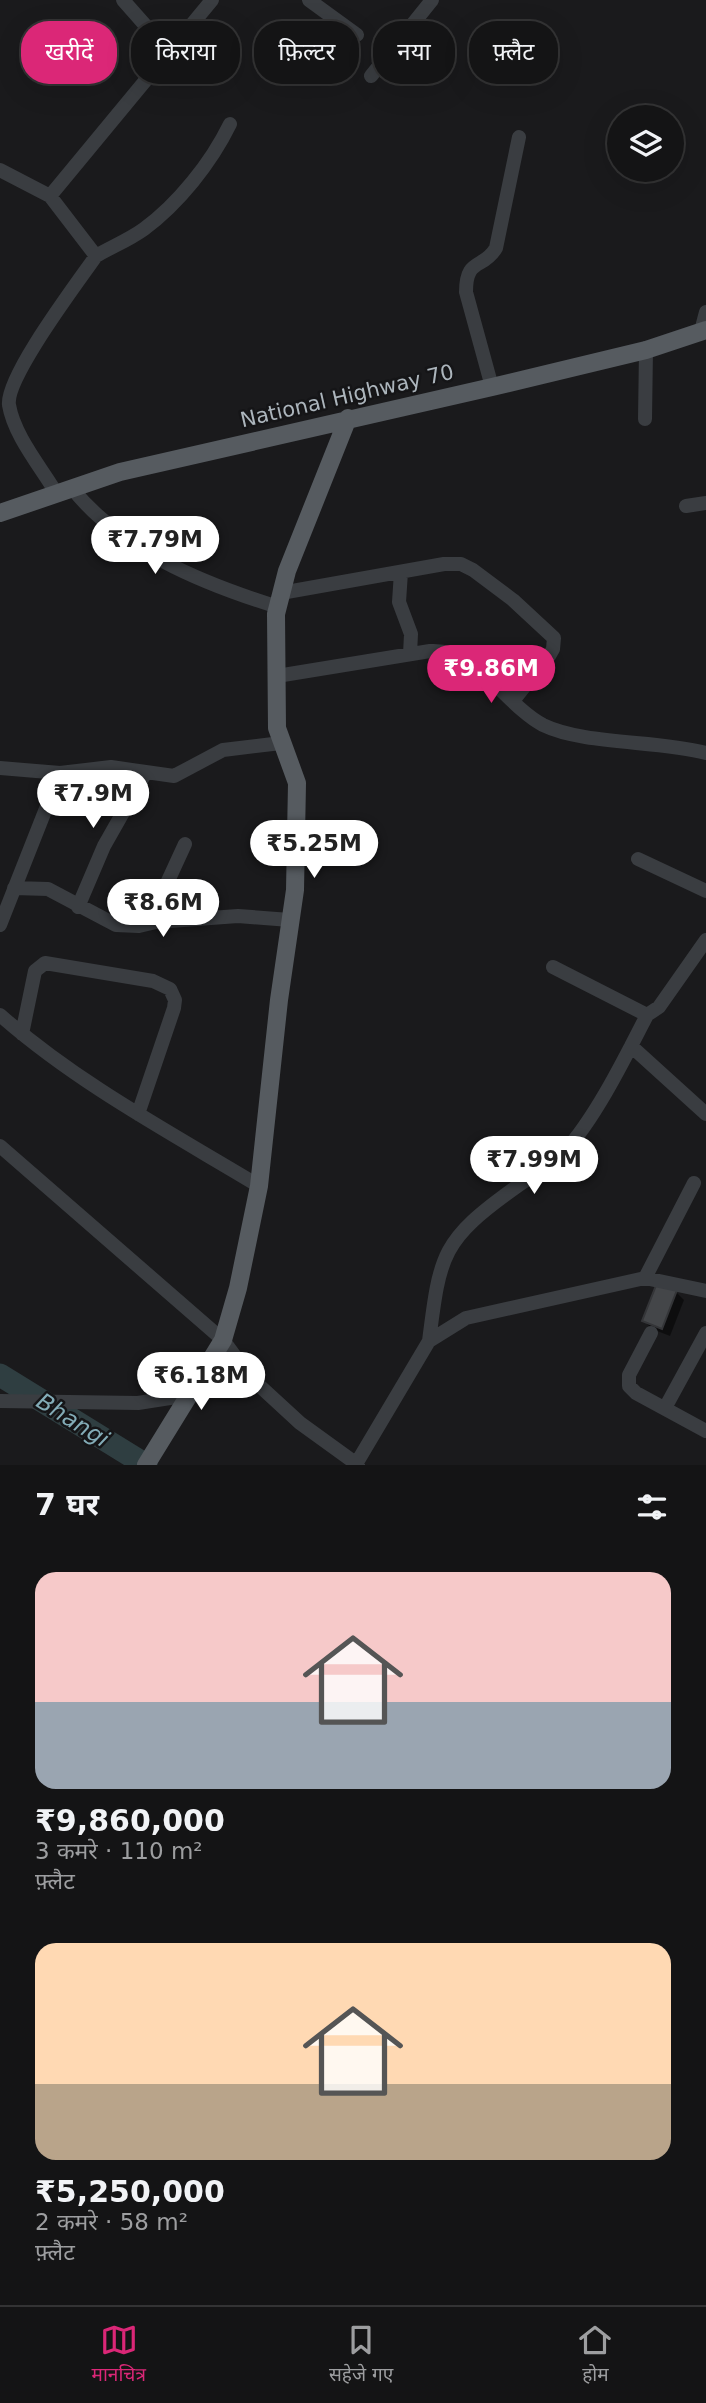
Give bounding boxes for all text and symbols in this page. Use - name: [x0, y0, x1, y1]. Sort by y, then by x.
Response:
- chip: खरीदें: [21, 21, 117, 84]
- chip: किराया: [131, 21, 240, 84]
- chip: फ़िल्टर: [254, 21, 359, 84]
- chip: नया: [373, 21, 455, 84]
- chip: फ़्लैट: [469, 21, 558, 84]
- map controls: [607, 105, 684, 182]
- button: layers: [607, 105, 684, 182]
- street label: National Highway 70: [238, 360, 456, 432]
- pin: ₹7.79M: [98, 516, 212, 576]
- text: ₹7.79M: [107, 526, 203, 552]
- pin: ₹9.86M: [434, 646, 548, 705]
- text: ₹9.86M: [443, 655, 539, 681]
- pin: ₹7.9M: [44, 770, 142, 830]
- text: ₹7.9M: [53, 780, 133, 806]
- pin: ₹5.25M: [257, 820, 371, 880]
- text: ₹5.25M: [266, 830, 362, 856]
- pin: ₹8.6M: [114, 880, 212, 939]
- text: ₹8.6M: [123, 889, 203, 915]
- pin: ₹7.99M: [477, 1136, 591, 1196]
- text: ₹7.99M: [486, 1146, 582, 1172]
- pin: ₹6.18M: [144, 1352, 258, 1412]
- text: ₹6.18M: [153, 1362, 249, 1388]
- water label: Bhangi: [32, 1388, 114, 1453]
- text: 7 घर: [35, 1487, 99, 1522]
- icon: filters: [633, 1488, 671, 1526]
- icon: home: [290, 1617, 416, 1743]
- text: ₹9,860,000: [35, 1803, 225, 1838]
- text: 3 कमरे · 110 m²: [35, 1838, 203, 1864]
- text: फ़्लैट: [35, 1868, 75, 1894]
- icon: home: [290, 1988, 416, 2114]
- text: ₹5,250,000: [35, 2174, 225, 2209]
- text: 2 कमरे · 58 m²: [35, 2209, 188, 2235]
- text: फ़्लैट: [35, 2239, 75, 2265]
- tab: मानचित्र: [92, 2321, 146, 2389]
- tab: सहेजे गए: [329, 2321, 393, 2389]
- tab: होम: [576, 2321, 614, 2389]

